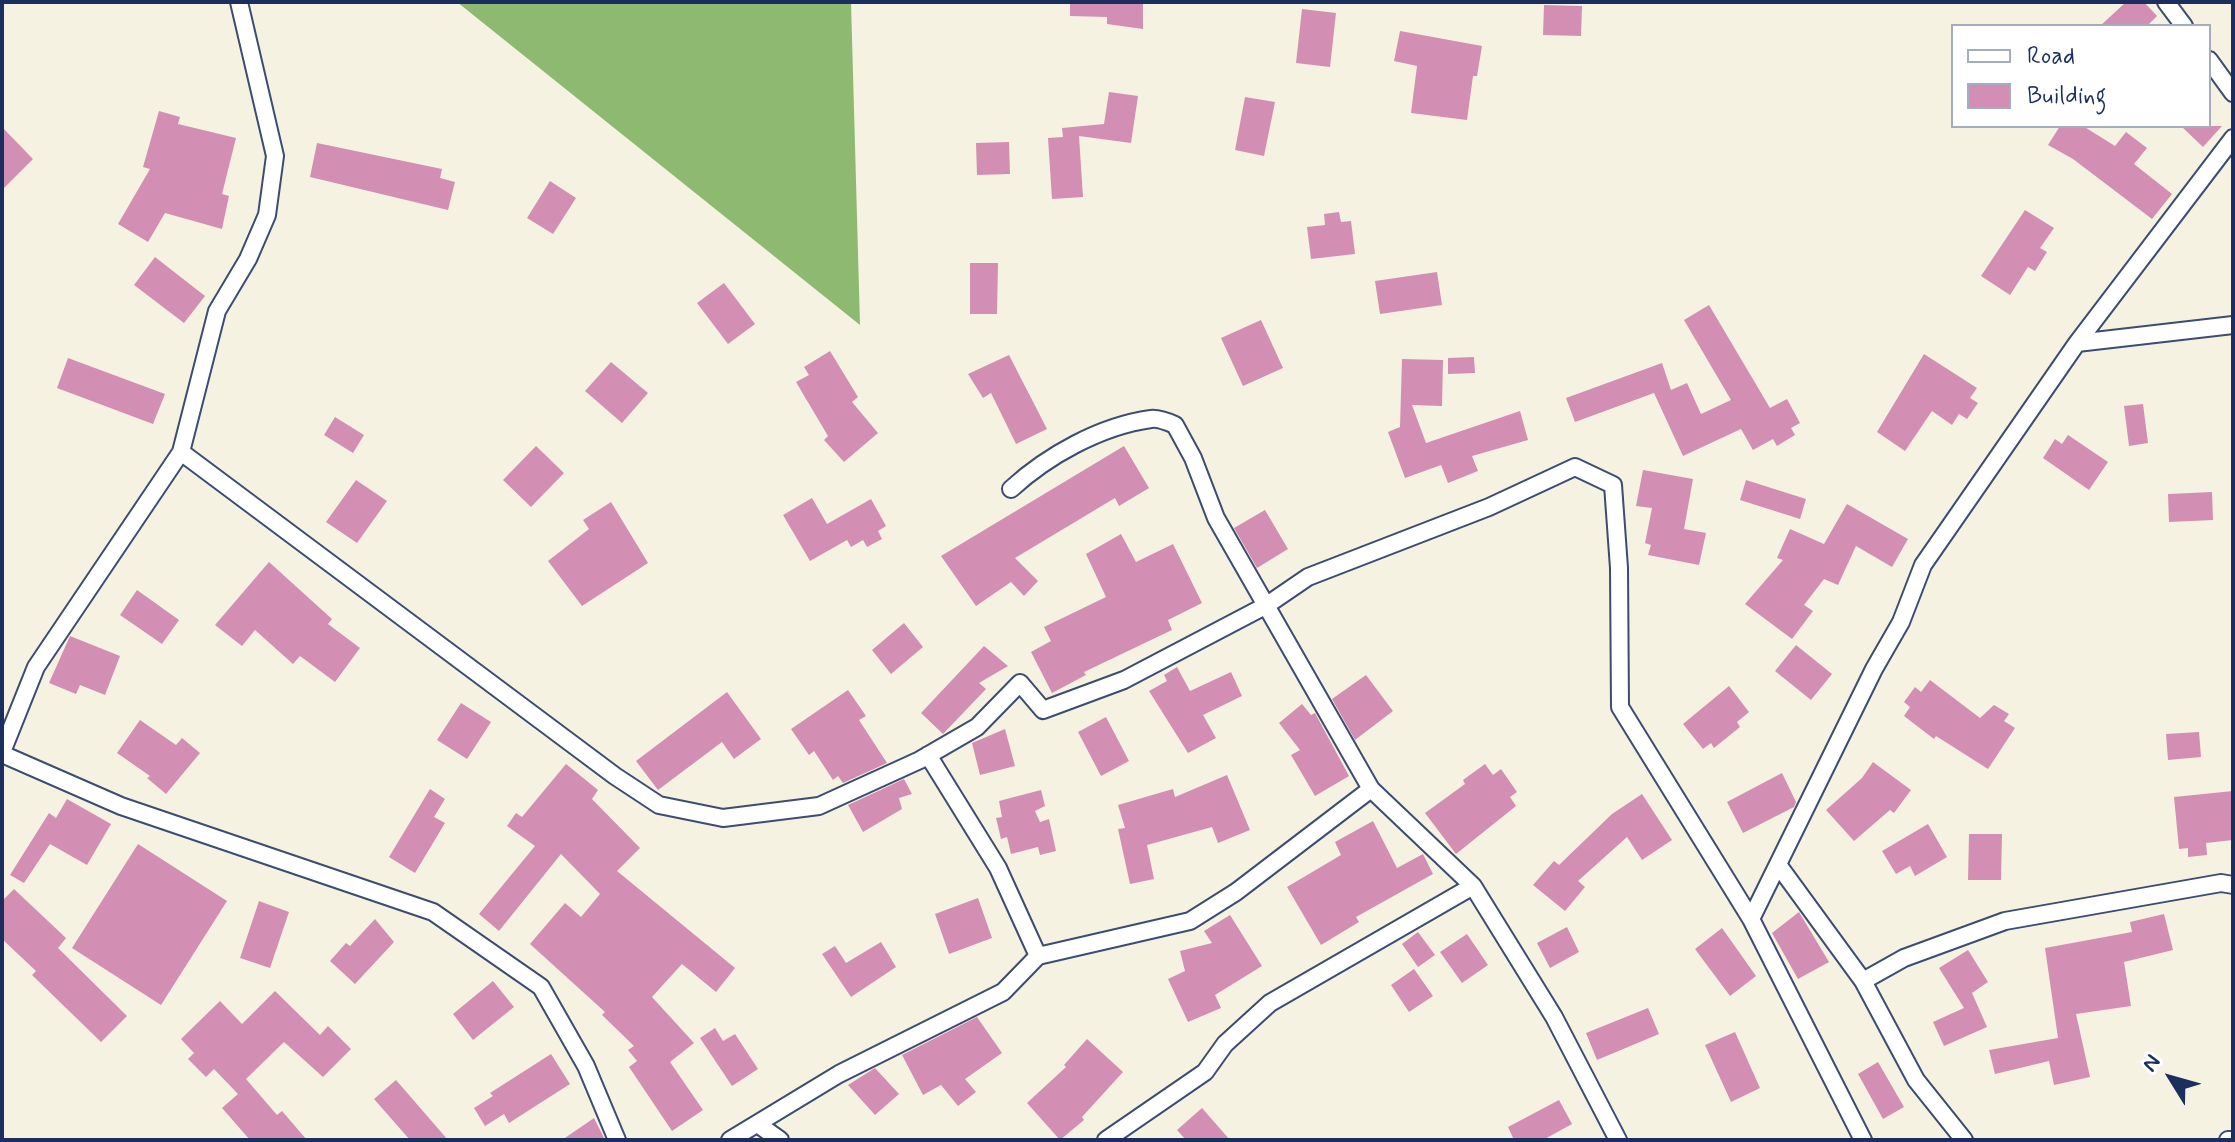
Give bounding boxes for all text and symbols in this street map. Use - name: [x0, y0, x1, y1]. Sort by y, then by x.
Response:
- legend: [1951, 24, 2211, 128]
- text: Road: [2027, 41, 2075, 72]
- text: Building: [2027, 81, 2107, 112]
- north arrow: [2131, 1038, 2211, 1118]
- text: N: [2136, 1049, 2167, 1078]

